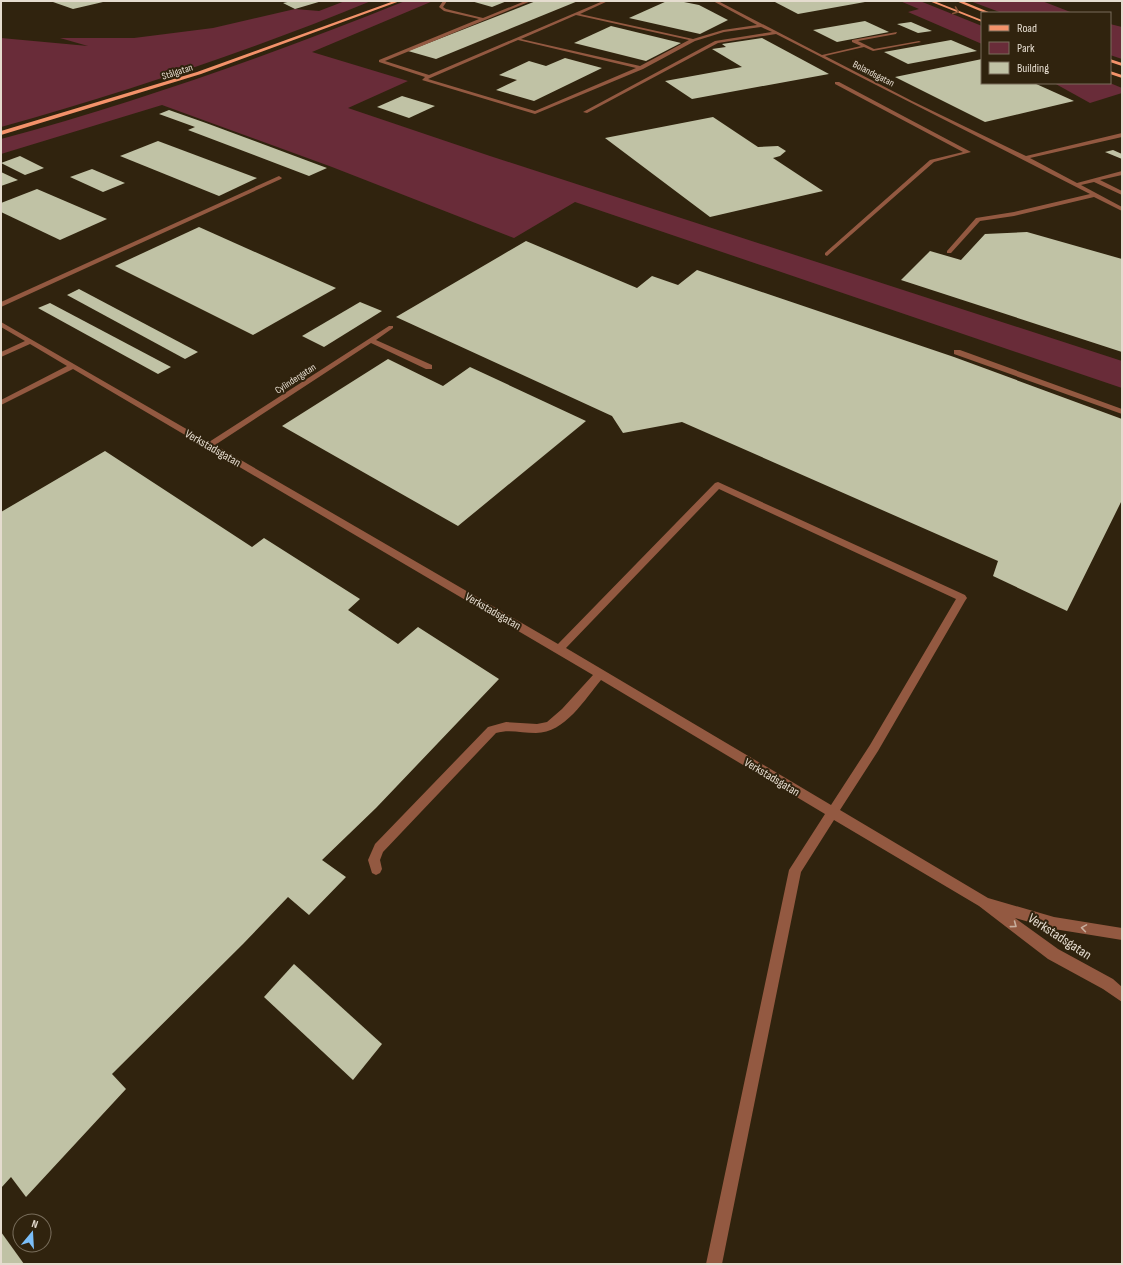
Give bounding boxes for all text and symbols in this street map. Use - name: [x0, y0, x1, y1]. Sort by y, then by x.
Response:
- one-way arrow: [953, 7, 960, 15]
- legend: [981, 12, 1111, 84]
- text: Road: [1017, 21, 1037, 36]
- text: Park: [1017, 41, 1035, 56]
- street label: Bolandsgatan: [851, 58, 896, 89]
- street label: Stålgatan: [160, 61, 194, 83]
- text: Building: [1017, 61, 1049, 76]
- street label: Cylindergatan: [273, 361, 318, 397]
- street label: Verkstadsgatan: [182, 426, 243, 470]
- street label: Verkstadsgatan: [462, 589, 523, 633]
- street label: Verkstadsgatan: [741, 755, 802, 800]
- street label: Verkstadsgatan: [1025, 910, 1095, 963]
- one-way arrow: [1010, 921, 1017, 928]
- one-way arrow: [1080, 924, 1087, 932]
- north arrow: [12, 1213, 52, 1253]
- text: N: [30, 1217, 40, 1231]

